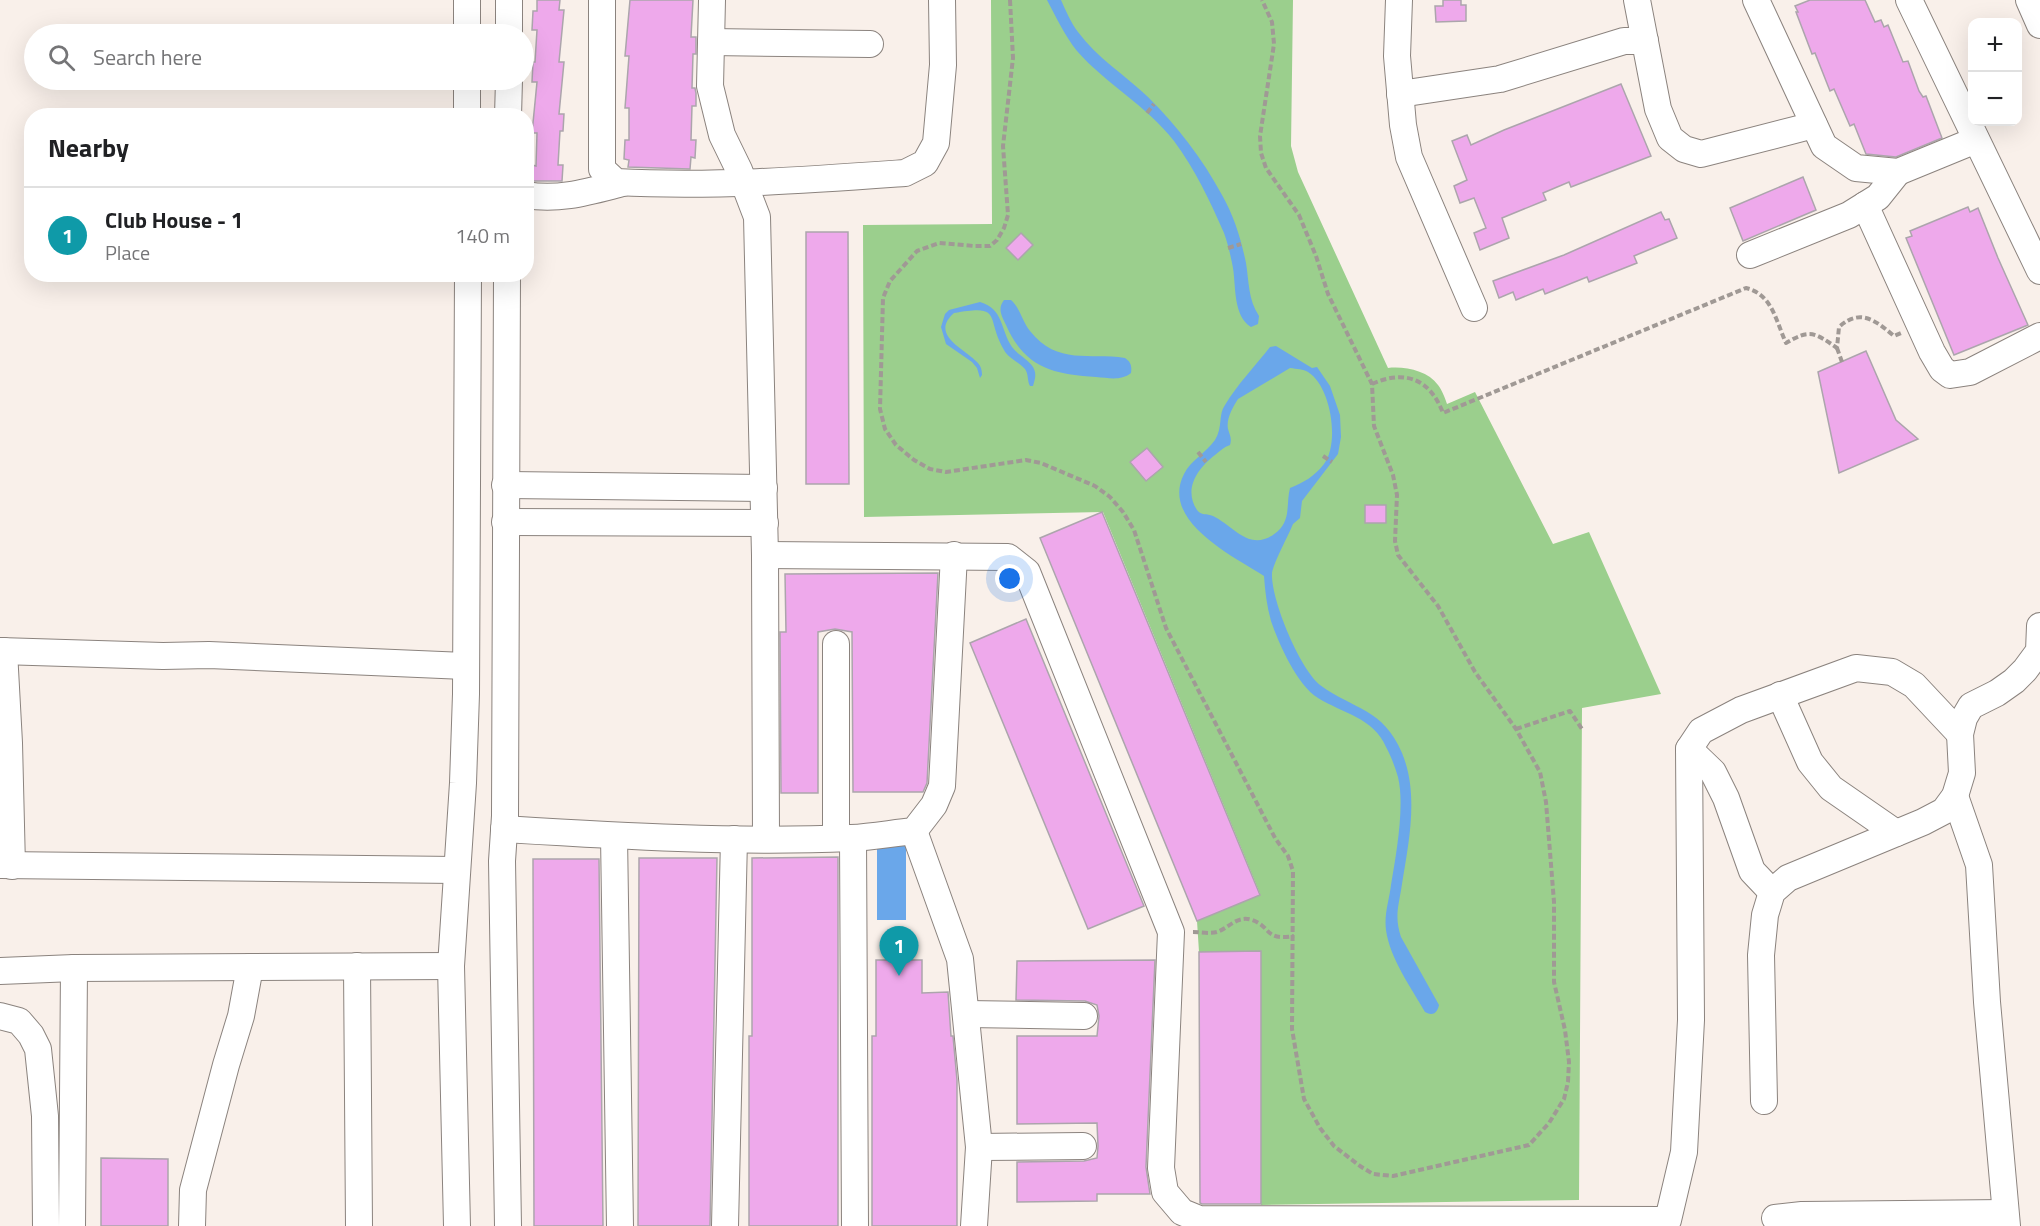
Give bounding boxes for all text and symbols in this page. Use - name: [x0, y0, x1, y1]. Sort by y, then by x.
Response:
- map controls: [1968, 18, 2022, 126]
- button: +: [1968, 18, 2022, 72]
- search box: [24, 24, 534, 90]
- text: Search here: [93, 40, 202, 74]
- icon: search: [45, 41, 78, 74]
- button: −: [1968, 72, 2022, 126]
- text: Nearby: [48, 128, 129, 167]
- text: Club House - 1: [105, 203, 243, 237]
- text: 1: [62, 220, 73, 251]
- text: 140 m: [455, 220, 510, 251]
- text: Place: [105, 237, 150, 268]
- your location: [995, 564, 1024, 593]
- pin: 1: [880, 926, 918, 976]

